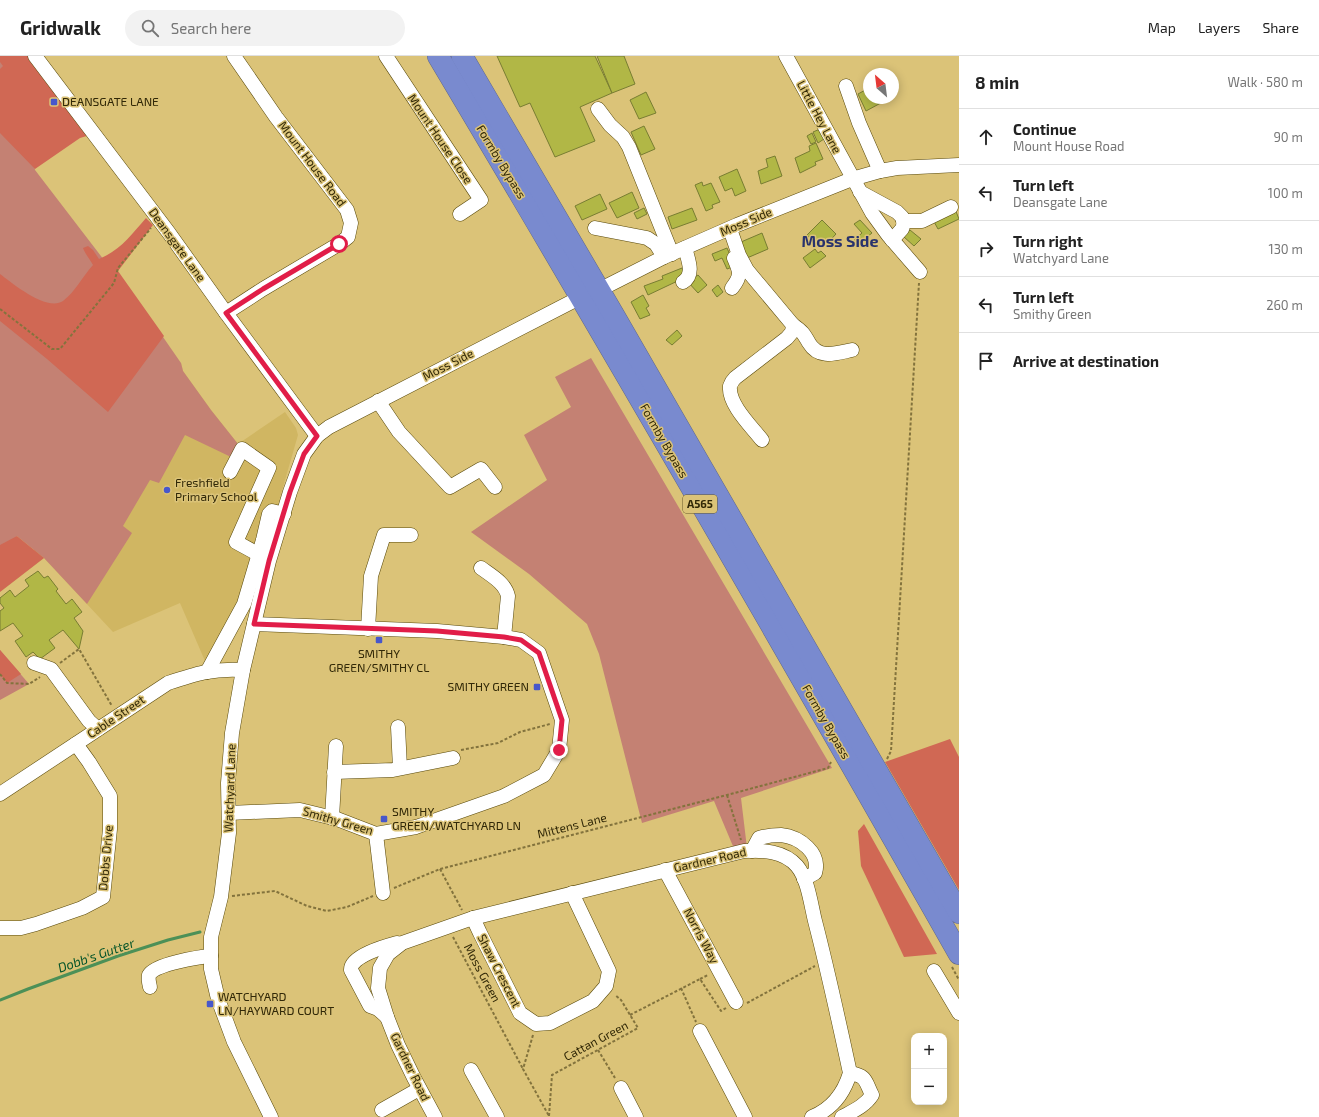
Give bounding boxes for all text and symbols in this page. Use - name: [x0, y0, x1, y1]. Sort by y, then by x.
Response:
- search box: [125, 10, 405, 46]
- text: Gridwalk: [20, 16, 101, 39]
- icon: search: [139, 17, 161, 39]
- text: Search here: [171, 19, 251, 37]
- text: Map: [1148, 19, 1176, 36]
- text: Layers: [1198, 19, 1240, 36]
- text: Share: [1262, 19, 1299, 36]
- north arrow: [863, 68, 899, 104]
- text: 8 min: [975, 72, 1019, 92]
- text: Walk · 580 m: [1227, 74, 1303, 90]
- street label: Little Hey Lane: [795, 78, 845, 155]
- street label: Mount House Close: [406, 91, 476, 186]
- place label: DEANSGATE LANE: [62, 94, 159, 108]
- marker: DEANSGATE LANE: [49, 97, 59, 107]
- street label: Mount House Road: [276, 118, 349, 209]
- text: Continue: [1013, 120, 1076, 138]
- street label: Formby Bypass: [474, 122, 529, 201]
- icon: ahead: [975, 126, 997, 148]
- text: 90 m: [1273, 129, 1303, 145]
- text: Mount House Road: [1013, 138, 1125, 154]
- text: Turn left: [1013, 176, 1074, 194]
- icon: left: [975, 182, 997, 204]
- text: 100 m: [1268, 185, 1303, 201]
- text: Deansgate Lane: [1013, 194, 1107, 210]
- street label: Moss Side: [717, 204, 774, 238]
- street label: Deansgate Lane: [147, 205, 209, 284]
- district label: Moss Side: [802, 231, 878, 250]
- text: Turn right: [1013, 232, 1083, 250]
- route start: [330, 235, 348, 253]
- icon: right: [975, 238, 997, 260]
- text: 130 m: [1268, 241, 1303, 257]
- text: Watchyard Lane: [1013, 250, 1109, 266]
- text: Turn left: [1013, 288, 1074, 306]
- icon: left: [975, 294, 997, 316]
- text: 260 m: [1266, 297, 1303, 313]
- text: Smithy Green: [1013, 306, 1092, 322]
- street label: Moss Side: [420, 345, 475, 383]
- icon: arrive: [975, 350, 997, 372]
- text: Arrive at destination: [1013, 352, 1159, 370]
- street label: Formby Bypass: [638, 401, 692, 480]
- place label: Freshfield Primary School: [175, 475, 258, 503]
- marker: Freshfield Primary School: [162, 485, 172, 495]
- road number: A565: [683, 495, 717, 513]
- marker: SMITHY GREEN/SMITHY CL: [374, 635, 384, 645]
- place label: SMITHY GREEN/SMITHY CL: [329, 646, 429, 674]
- place label: SMITHY GREEN: [448, 679, 529, 693]
- marker: SMITHY GREEN: [532, 682, 542, 692]
- street label: Formby Bypass: [800, 682, 854, 761]
- street label: Cable Street: [84, 692, 147, 741]
- route end: [550, 741, 568, 759]
- street label: Watchyard Lane: [220, 743, 238, 832]
- street label: Smithy Green: [301, 803, 375, 837]
- place label: SMITHY GREEN/WATCHYARD LN: [392, 804, 521, 832]
- street label: Mittens Lane: [536, 810, 608, 840]
- marker: SMITHY GREEN/WATCHYARD LN: [379, 814, 389, 824]
- street label: Dobbs Drive: [95, 825, 115, 891]
- street label: Gardner Road: [672, 844, 747, 874]
- street label: Norris Way: [681, 905, 723, 966]
- street label: Shaw Crescent: [475, 932, 525, 1010]
- water label: Dobb's Gutter: [55, 934, 137, 976]
- street label: Moss Green: [462, 941, 504, 1004]
- place label: WATCHYARD LN/HAYWARD COURT: [218, 989, 334, 1017]
- marker: WATCHYARD LN/HAYWARD COURT: [205, 999, 215, 1009]
- street label: Cattan Green: [561, 1017, 630, 1063]
- street label: Gardner Road: [388, 1030, 433, 1103]
- map controls: [911, 1033, 947, 1105]
- button: +: [911, 1033, 947, 1069]
- button: −: [911, 1069, 947, 1105]

